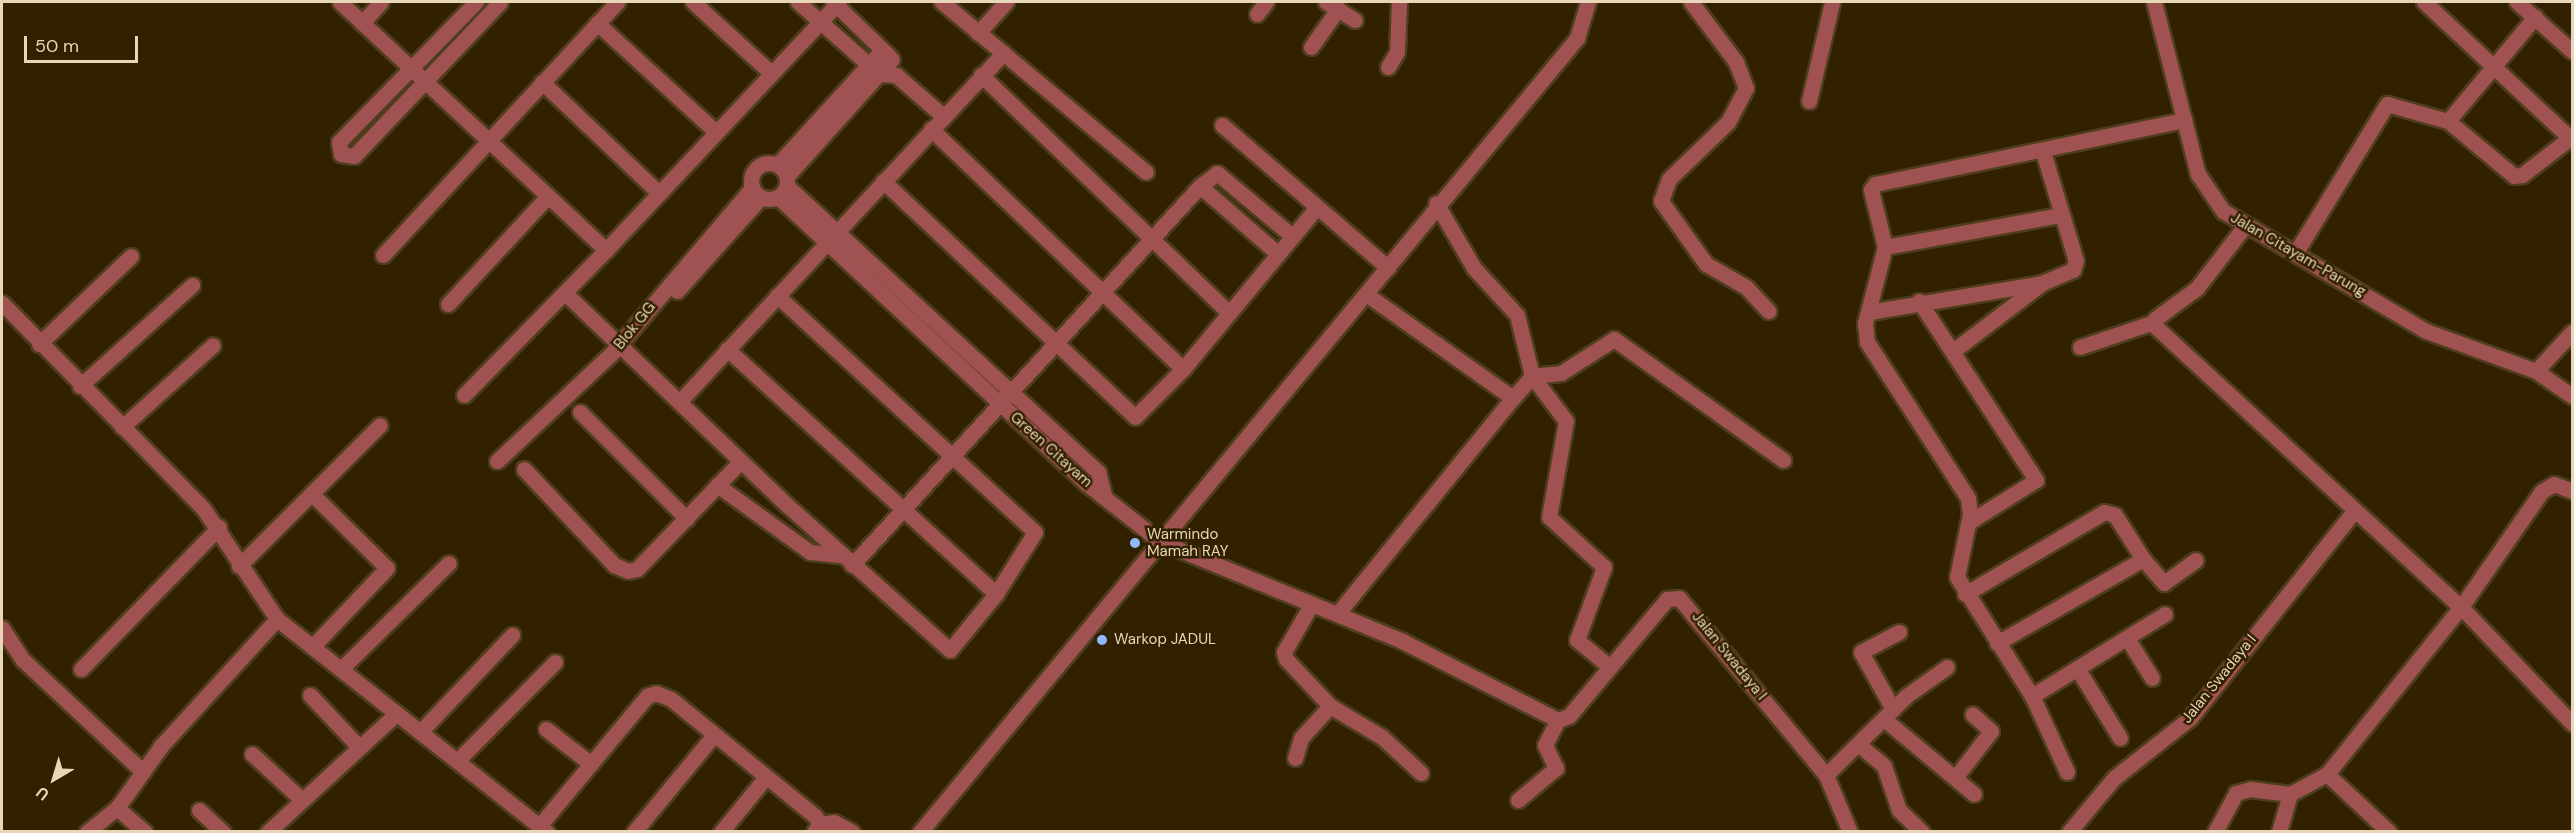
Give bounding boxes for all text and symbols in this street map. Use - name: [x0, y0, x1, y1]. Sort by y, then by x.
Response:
- scale bar: [27, 24, 141, 62]
- text: 50 m: [35, 34, 79, 58]
- street label: Jalan Citayam-Parung: [2227, 209, 2369, 301]
- street label: Blok GG: [611, 299, 659, 353]
- street label: Green Citayam: [1006, 409, 1096, 491]
- place label: Warmindo Mamah RAY: [1147, 525, 1228, 560]
- marker: Warmindo Mamah RAY: [1128, 536, 1142, 550]
- street label: Jalan Swadaya I: [1688, 608, 1770, 704]
- place label: Warkop JADUL: [1114, 631, 1216, 649]
- street label: Jalan Swadaya I: [2178, 631, 2260, 727]
- marker: Warkop JADUL: [1095, 633, 1109, 647]
- north arrow: [24, 749, 84, 809]
- text: U: [32, 782, 53, 805]

